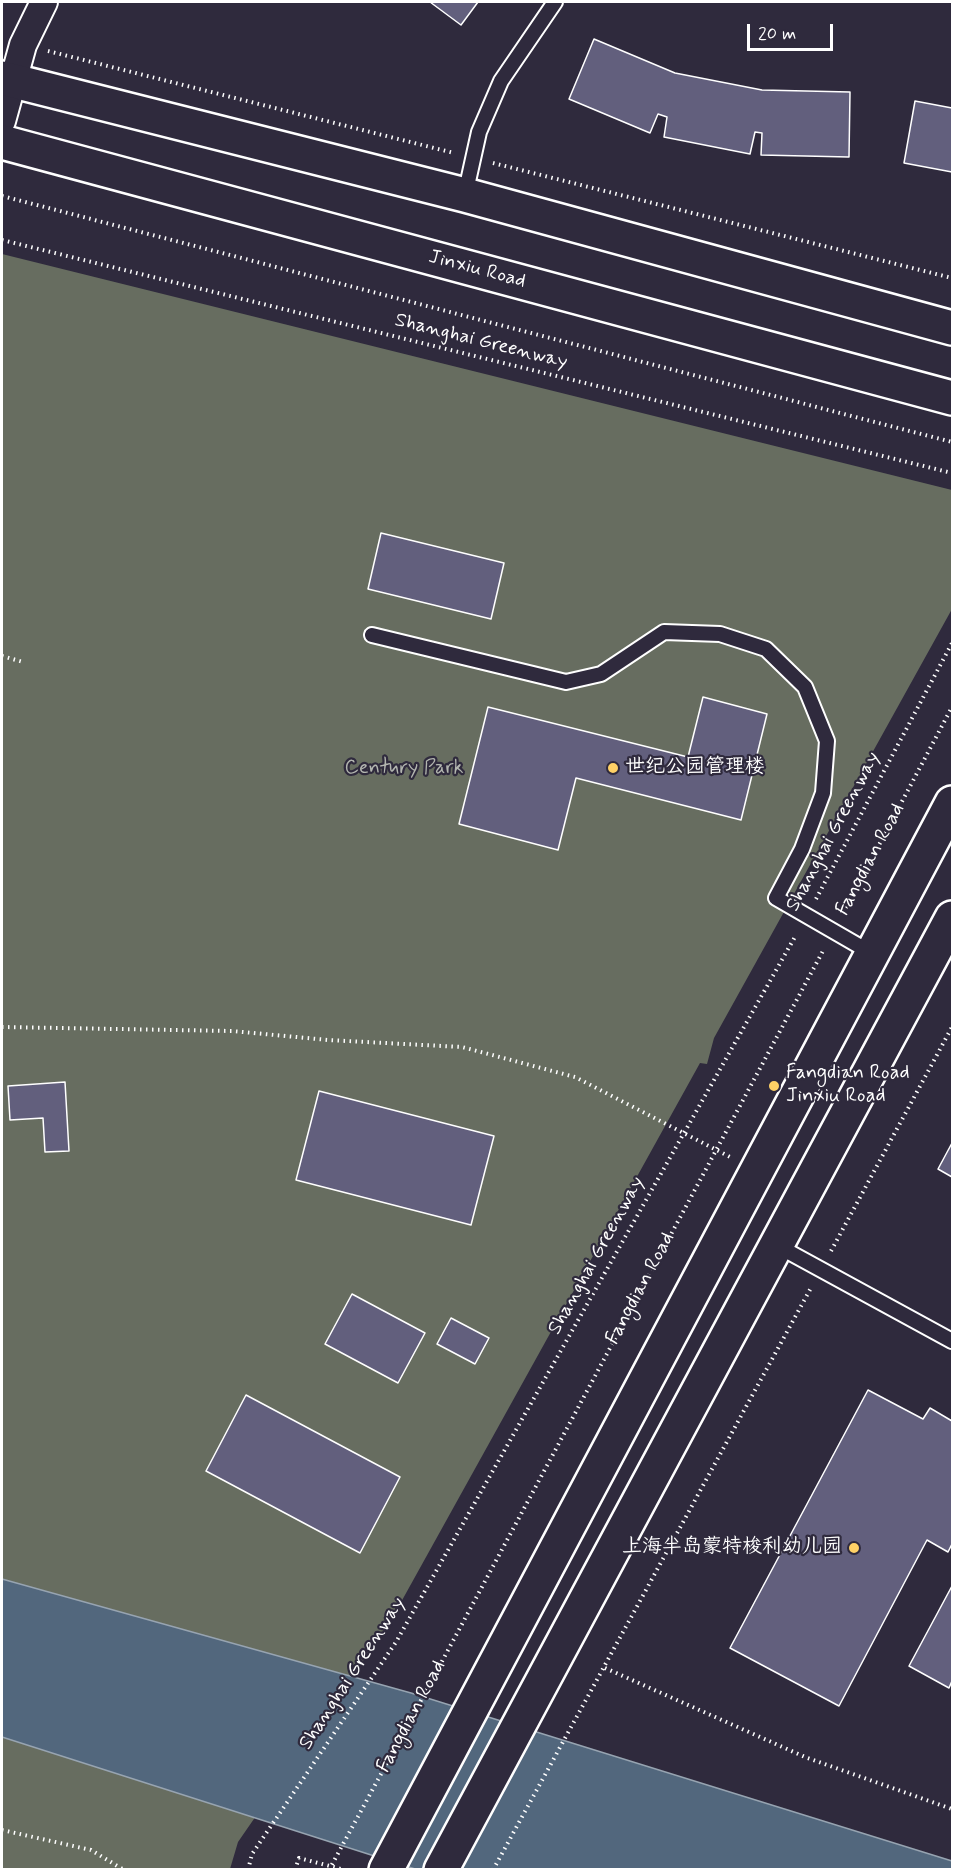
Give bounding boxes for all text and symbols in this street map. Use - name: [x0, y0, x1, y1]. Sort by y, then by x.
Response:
- scale bar: [750, 12, 836, 50]
- text: 20 m: [758, 22, 796, 46]
- street label: Jinxiu Road: [426, 246, 528, 294]
- street label: Shanghai Greenway: [392, 309, 570, 375]
- street label: Shanghai Greenway: [782, 748, 886, 916]
- place label: 世纪公园管理楼: [625, 756, 765, 780]
- park label: Century Park: [345, 757, 463, 781]
- marker: 世纪公园管理楼: [606, 761, 620, 775]
- street label: Fangdian Road: [831, 800, 911, 920]
- place label: Fangdian Road Jinxiu Road: [786, 1062, 909, 1109]
- marker: Fangdian Road Jinxiu Road: [767, 1079, 781, 1093]
- street label: Shanghai Greenway: [544, 1173, 650, 1339]
- street label: Fangdian Road: [601, 1229, 681, 1349]
- place label: 上海半岛蒙特梭利幼儿园: [622, 1536, 842, 1560]
- marker: 上海半岛蒙特梭利幼儿园: [847, 1541, 861, 1555]
- street label: Shanghai Greenway: [295, 1593, 411, 1755]
- street label: Fangdian Road: [372, 1657, 452, 1777]

